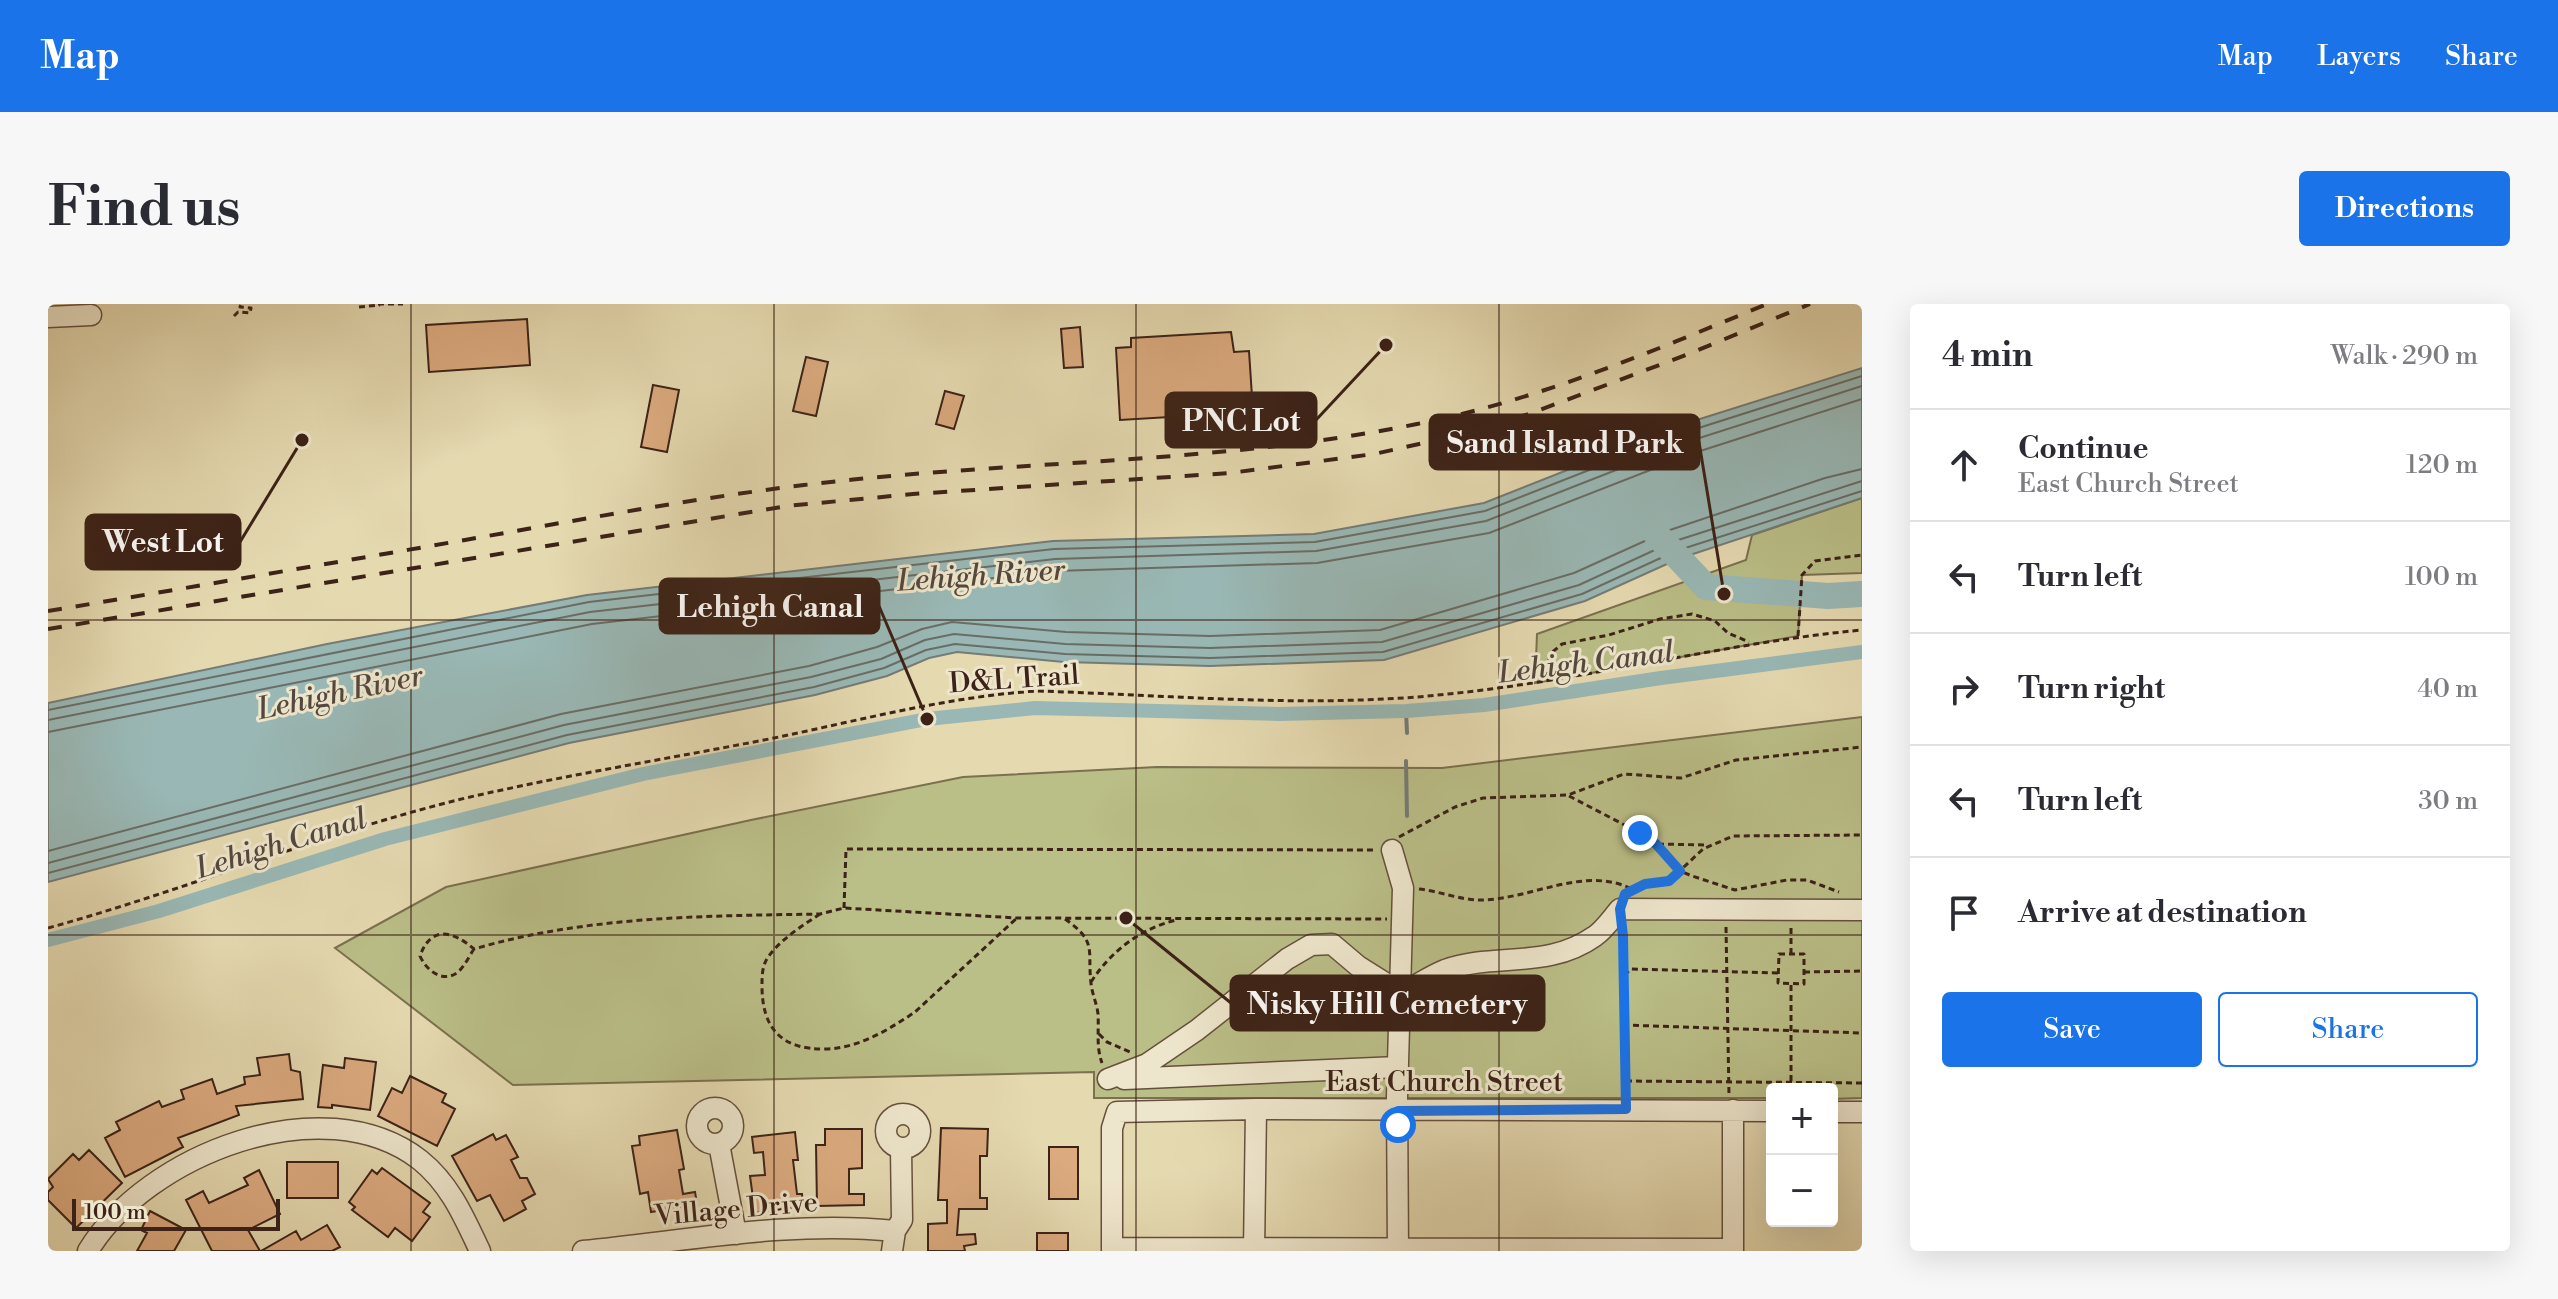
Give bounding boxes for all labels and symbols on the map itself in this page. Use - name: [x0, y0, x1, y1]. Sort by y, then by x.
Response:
- callout: PNC Lot: [1166, 393, 1316, 447]
- text: PNC Lot: [1182, 403, 1301, 441]
- callout: Sand Island Park: [1430, 415, 1699, 469]
- text: Sand Island Park: [1446, 425, 1684, 463]
- callout: West Lot: [86, 515, 240, 569]
- text: West Lot: [101, 524, 224, 562]
- water label: Lehigh River: [895, 551, 1068, 601]
- callout: Lehigh Canal: [660, 579, 879, 633]
- text: Lehigh Canal: [676, 589, 864, 627]
- water label: Lehigh Canal: [1495, 633, 1676, 693]
- water label: Lehigh River: [253, 657, 428, 729]
- street label: D&L Trail: [948, 657, 1080, 702]
- water label: Lehigh Canal: [190, 800, 372, 888]
- route end: [1622, 815, 1658, 851]
- callout: Nisky Hill Cemetery: [1231, 976, 1544, 1030]
- text: Nisky Hill Cemetery: [1247, 986, 1528, 1024]
- street label: East Church Street: [1325, 1065, 1563, 1100]
- route start: [1380, 1107, 1416, 1143]
- street label: Village Drive: [652, 1185, 819, 1234]
- scale bar: [72, 1195, 280, 1231]

